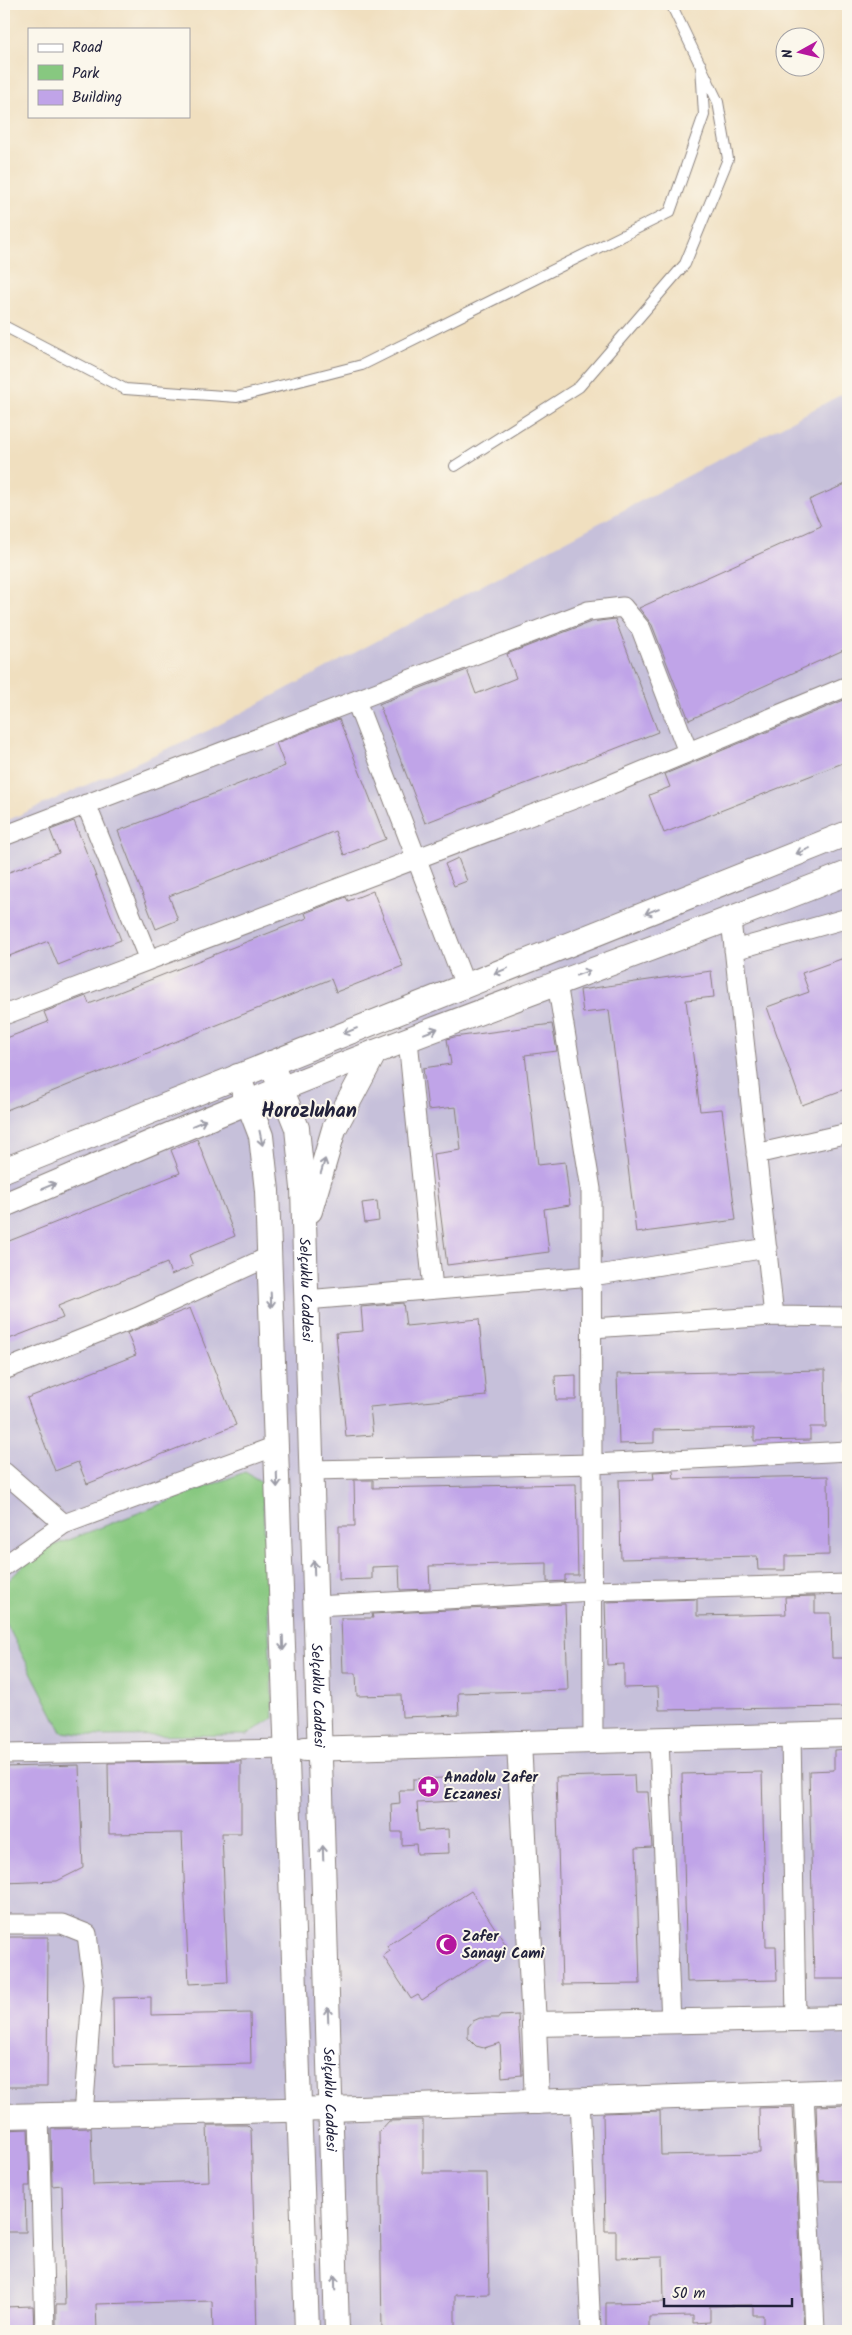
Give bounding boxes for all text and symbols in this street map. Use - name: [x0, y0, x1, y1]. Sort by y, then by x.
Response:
- legend: [28, 28, 190, 118]
- north arrow: [774, 28, 824, 78]
- text: Road: [72, 36, 103, 60]
- text: N: [777, 48, 800, 60]
- text: Park: [72, 62, 100, 86]
- text: Building: [72, 86, 122, 110]
- one-way arrow: [796, 847, 811, 856]
- one-way arrow: [645, 907, 660, 916]
- one-way arrow: [494, 967, 509, 976]
- one-way arrow: [575, 968, 590, 977]
- one-way arrow: [423, 1026, 438, 1035]
- one-way arrow: [343, 1027, 358, 1037]
- district label: Horozluhan: [261, 1096, 357, 1128]
- one-way arrow: [191, 1118, 206, 1128]
- one-way arrow: [256, 1130, 266, 1146]
- one-way arrow: [319, 1159, 329, 1175]
- one-way arrow: [41, 1180, 56, 1190]
- street label: Selçuklu Caddesi: [291, 1237, 319, 1343]
- one-way arrow: [267, 1292, 276, 1308]
- one-way arrow: [273, 1472, 282, 1488]
- one-way arrow: [310, 1560, 319, 1576]
- one-way arrow: [278, 1634, 288, 1650]
- street label: Selçuklu Caddesi: [304, 1643, 331, 1749]
- place label: Anadolu Zafer Eczanesi: [444, 1766, 539, 1807]
- pharmacy icon: Anadolu Zafer Eczanesi: [416, 1774, 440, 1798]
- one-way arrow: [318, 1845, 328, 1861]
- place label: Zafer Sanayi Cami: [462, 1925, 546, 1966]
- mosque icon: Zafer Sanayi Cami: [434, 1933, 458, 1957]
- one-way arrow: [323, 2007, 332, 2023]
- street label: Selçuklu Caddesi: [316, 2047, 343, 2153]
- one-way arrow: [331, 2275, 340, 2291]
- scale bar: [664, 2275, 792, 2307]
- text: 50 m: [672, 2282, 706, 2306]

